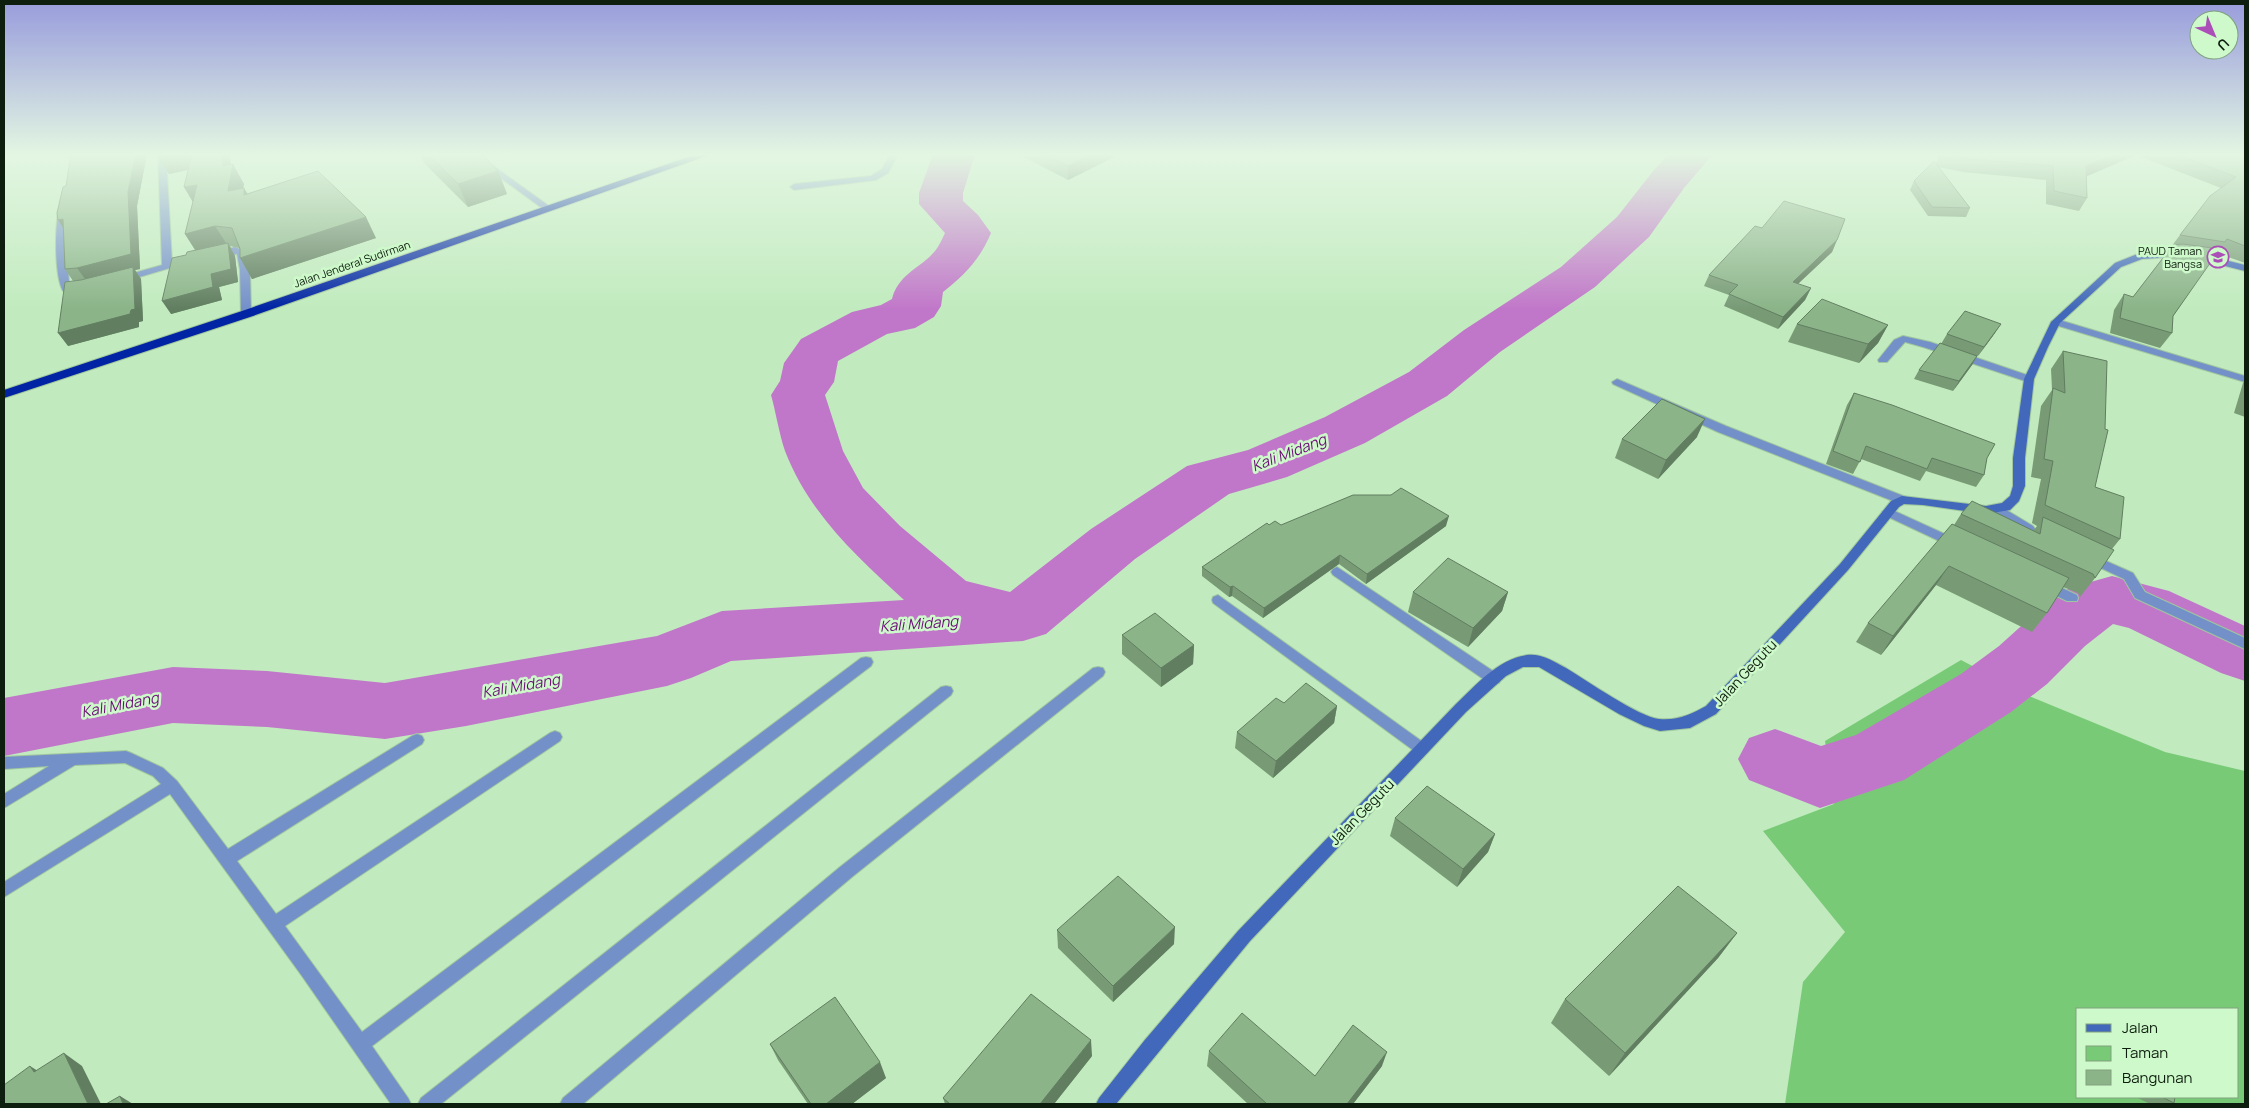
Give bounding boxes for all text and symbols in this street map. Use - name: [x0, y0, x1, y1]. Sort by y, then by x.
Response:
- north arrow: [2189, 10, 2239, 60]
- text: U: [2213, 34, 2234, 55]
- street label: Jalan Jenderal Sudirman: [292, 237, 412, 291]
- place label: PAUD Taman Bangsa: [2138, 243, 2202, 271]
- school or university icon: PAUD Taman Bangsa: [2206, 245, 2230, 269]
- water label: Kali Midang: [1248, 428, 1330, 476]
- water label: Kali Midang: [879, 610, 960, 637]
- street label: Jalan Gegutu: [1709, 635, 1781, 710]
- water label: Kali Midang: [481, 668, 562, 703]
- water label: Kali Midang: [79, 687, 161, 722]
- street label: Jalan Gegutu: [1325, 774, 1398, 849]
- legend: [2076, 1008, 2239, 1098]
- text: Jalan: [2122, 1017, 2158, 1038]
- text: Taman: [2122, 1042, 2168, 1063]
- text: Bangunan: [2122, 1067, 2192, 1088]

